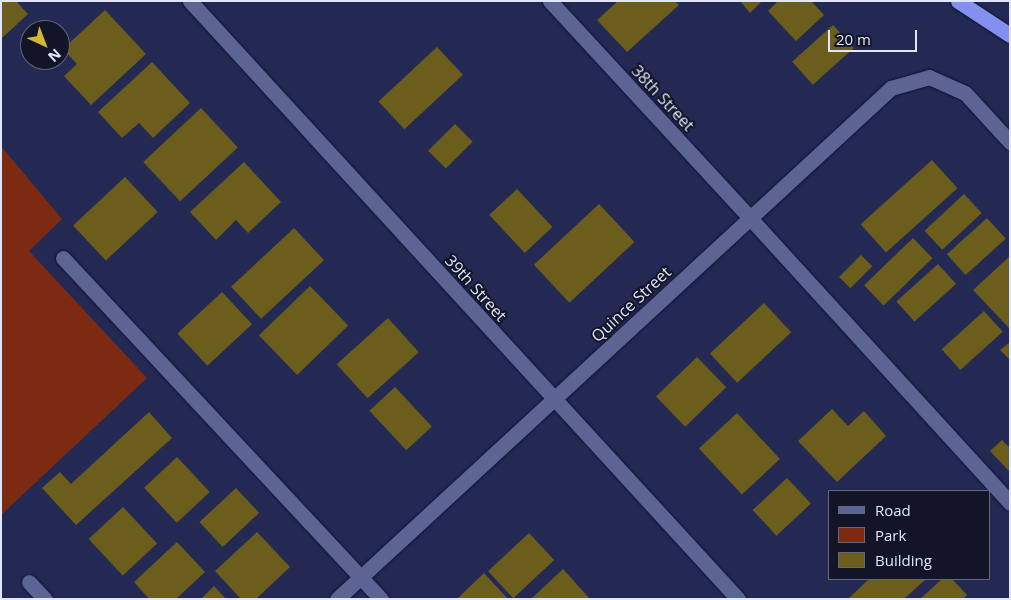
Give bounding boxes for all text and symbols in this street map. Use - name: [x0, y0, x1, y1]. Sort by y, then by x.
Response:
- north arrow: [20, 20, 70, 70]
- scale bar: [831, 20, 920, 52]
- text: 20 m: [836, 29, 871, 49]
- text: N: [44, 45, 66, 66]
- street label: 38th Street: [628, 61, 698, 135]
- street label: 39th Street: [441, 251, 511, 325]
- street label: Quince Street: [587, 262, 675, 346]
- legend: [828, 490, 991, 580]
- text: Road: [875, 500, 911, 520]
- text: Park: [875, 525, 906, 545]
- text: Building: [875, 550, 932, 570]

